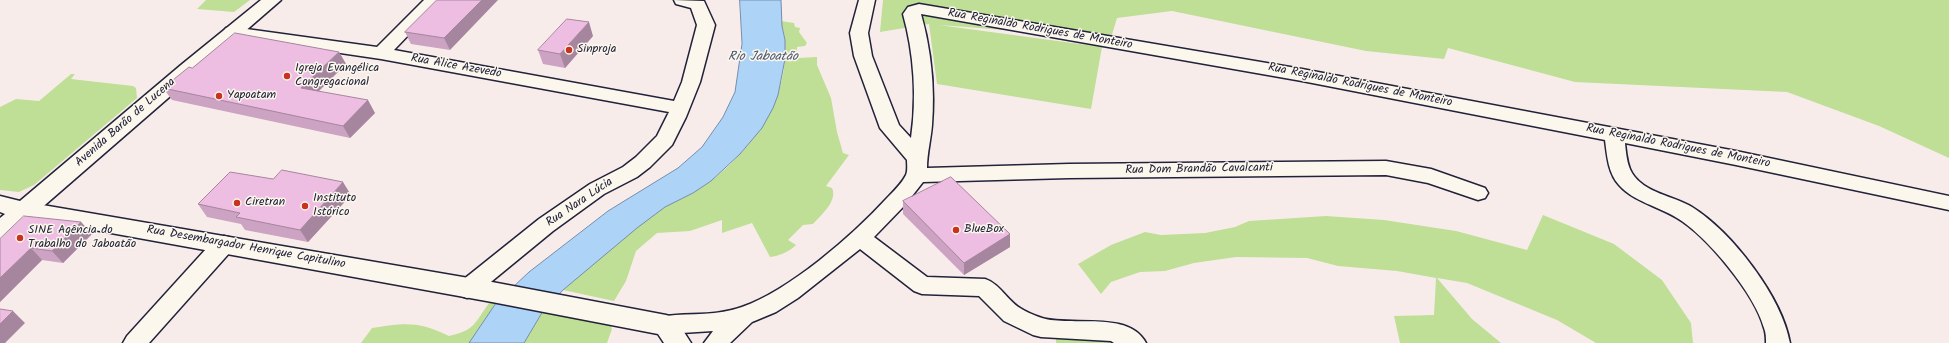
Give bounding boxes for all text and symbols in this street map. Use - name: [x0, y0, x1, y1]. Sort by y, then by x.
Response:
- street label: Rua Reginaldo Rodrigues de Monteiro: [947, 7, 1133, 53]
- place label: Sinproja: [577, 43, 616, 57]
- marker: Sinproja: [564, 45, 574, 55]
- water label: Rio Jaboatão: [728, 50, 798, 66]
- street label: Rua Alice Azevedo: [410, 52, 502, 82]
- street label: Rua Reginaldo Rodrigues de Monteiro: [1267, 61, 1453, 111]
- place label: Igreja Evangélica Congregacional: [295, 62, 379, 90]
- marker: Igreja Evangélica Congregacional: [282, 71, 292, 81]
- street label: Avenida Barão de Lucena: [73, 76, 179, 170]
- place label: Yapoatam: [227, 89, 276, 103]
- marker: Yapoatam: [214, 91, 224, 101]
- street label: Rua Reginaldo Rodrigues de Monteiro: [1585, 122, 1771, 172]
- street label: Rua Dom Brandão Cavalcanti: [1125, 162, 1273, 178]
- street label: Rua Nara Lúcia: [544, 175, 616, 231]
- place label: Instituto Istórico: [313, 192, 356, 220]
- place label: Ciretran: [245, 196, 285, 210]
- marker: Ciretran: [232, 198, 242, 208]
- marker: Instituto Istórico: [300, 201, 310, 211]
- street label: Rua Desembargador Henrique Capitulino: [145, 223, 347, 273]
- place label: BlueBox: [964, 223, 1004, 237]
- place label: SINE Agência do Trabalho do Jaboatão: [28, 224, 136, 252]
- marker: BlueBox: [951, 225, 961, 235]
- marker: SINE Agência do Trabalho do Jaboatão: [15, 233, 25, 243]

